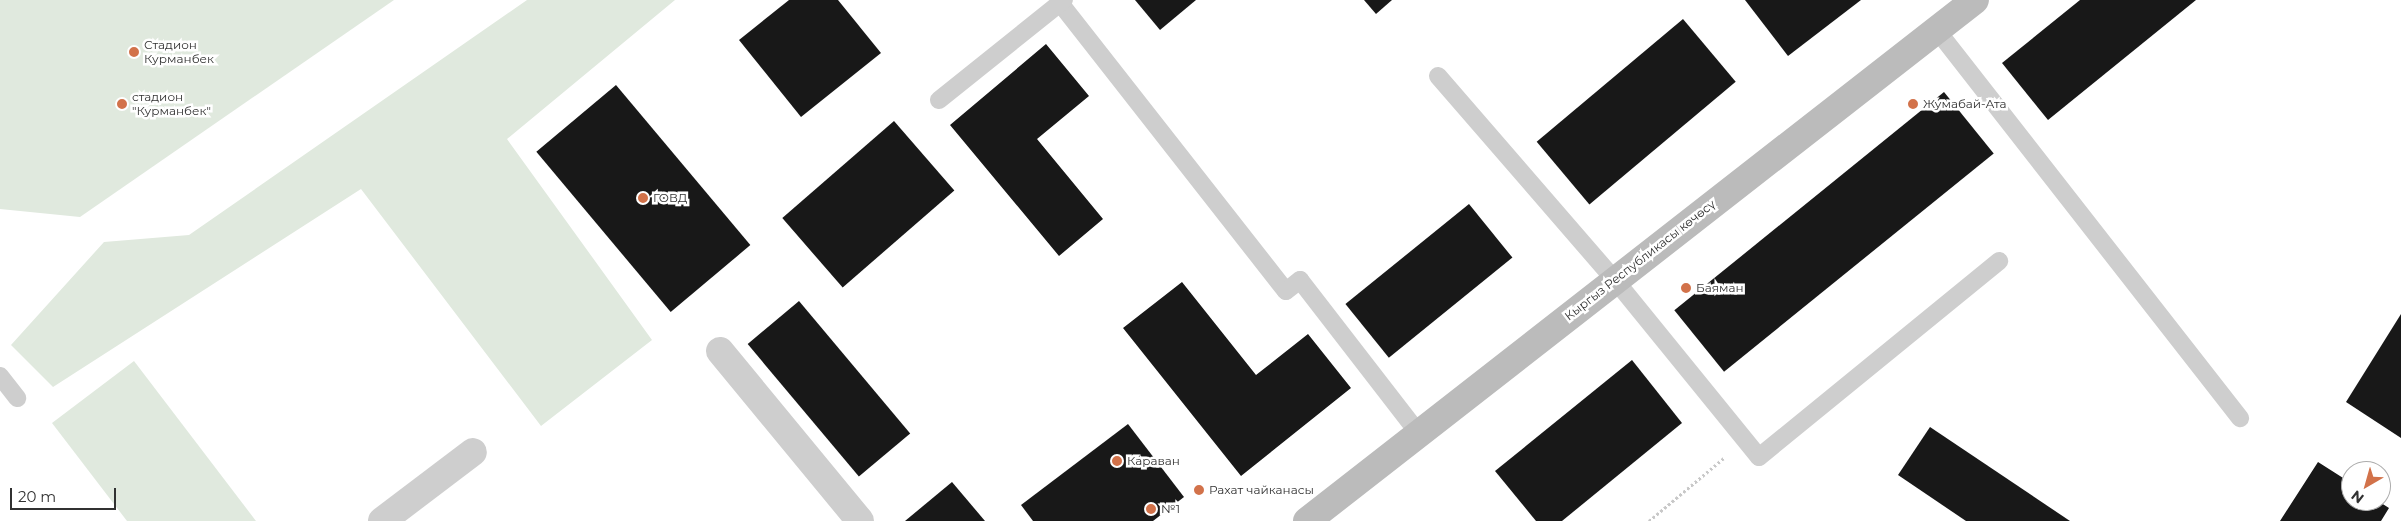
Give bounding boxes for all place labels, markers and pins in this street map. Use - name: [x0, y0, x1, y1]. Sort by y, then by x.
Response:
- place label: Стадион Курманбек: [144, 38, 214, 66]
- marker: Стадион Курманбек: [128, 46, 140, 58]
- place label: стадион "Курманбек": [132, 90, 211, 118]
- place label: Жумабай-Ата: [1923, 97, 2007, 111]
- marker: стадион "Курманбек": [116, 98, 128, 110]
- marker: Жумабай-Ата: [1907, 98, 1919, 110]
- place label: ГОВД: [653, 191, 687, 205]
- marker: ГОВД: [637, 192, 649, 204]
- place label: Баяман: [1696, 281, 1744, 295]
- marker: Баяман: [1680, 282, 1692, 294]
- place label: Караван: [1127, 454, 1180, 468]
- marker: Караван: [1111, 455, 1123, 467]
- place label: Рахат чайканасы: [1209, 483, 1314, 497]
- marker: Рахат чайканасы: [1193, 484, 1205, 496]
- place label: №1: [1161, 502, 1180, 516]
- marker: №1: [1145, 503, 1157, 515]

